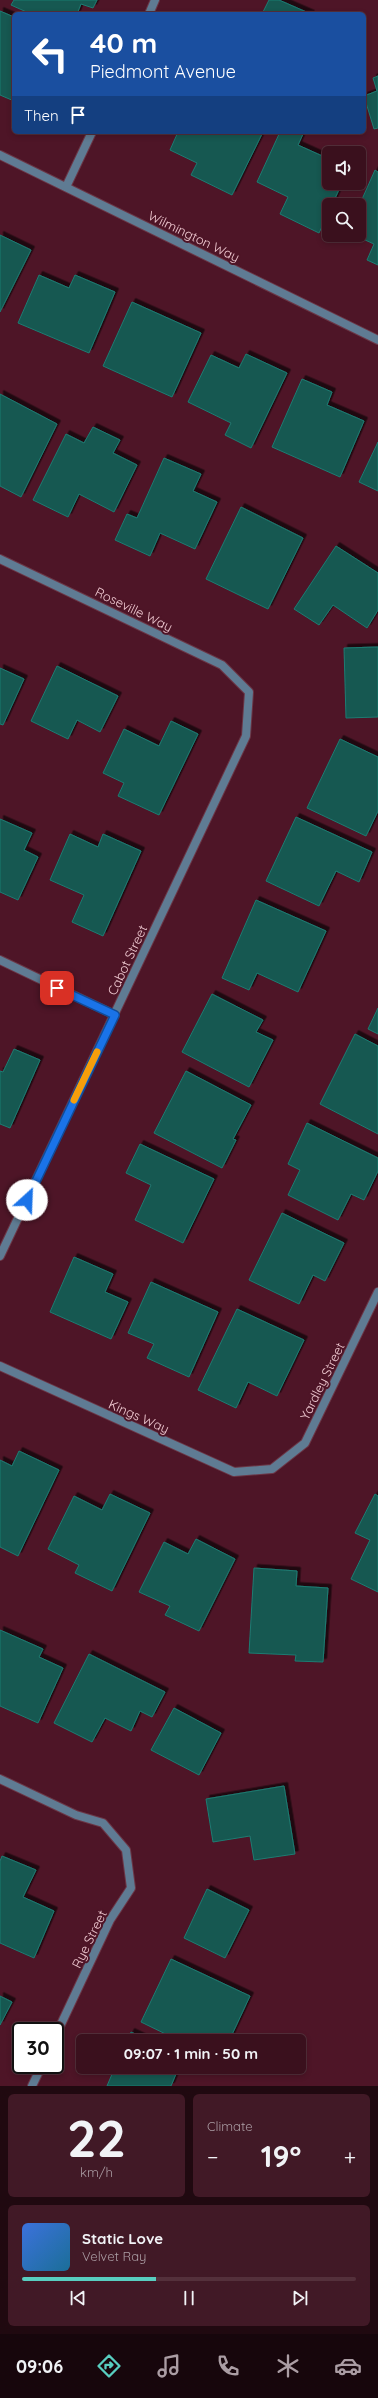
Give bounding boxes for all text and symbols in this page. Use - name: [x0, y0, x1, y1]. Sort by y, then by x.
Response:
- text: 40 m: [90, 25, 157, 60]
- icon: left: [24, 28, 76, 80]
- text: Piedmont Avenue: [90, 60, 236, 83]
- icon: arrive: [67, 104, 89, 126]
- text: Then: [24, 106, 59, 125]
- map controls: [322, 146, 366, 242]
- button: sound: [322, 146, 366, 190]
- button: search: [322, 198, 366, 242]
- street label: Wilmington Way: [146, 207, 242, 265]
- street label: Roseville Way: [93, 583, 175, 635]
- street label: Cabot Street: [104, 922, 150, 998]
- pin: [40, 971, 74, 1005]
- icon: arrive: [46, 977, 68, 999]
- position arrow: [6, 1179, 48, 1221]
- street label: Yardley Street: [296, 1340, 348, 1422]
- street label: Kings Way: [106, 1396, 172, 1436]
- street label: Rye Street: [68, 1907, 110, 1971]
- speed limit sign: 30: [12, 2022, 64, 2074]
- text: 09:07 · 1 min · 50 m: [124, 2044, 258, 2063]
- text: 22: [67, 2105, 126, 2170]
- text: Climate: [207, 2118, 253, 2134]
- text: 19°: [261, 2137, 301, 2175]
- text: −: [207, 2143, 218, 2171]
- text: +: [344, 2143, 356, 2171]
- text: km/h: [80, 2164, 113, 2180]
- text: Static Love: [82, 2229, 163, 2248]
- text: Velvet Ray: [82, 2248, 147, 2264]
- icon: previous: [67, 2287, 89, 2309]
- icon: pause: [178, 2287, 200, 2309]
- icon: next: [289, 2287, 311, 2309]
- icon: directions: [95, 2352, 123, 2380]
- icon: music: [155, 2352, 183, 2380]
- icon: phone: [214, 2352, 242, 2380]
- icon: climate: [274, 2352, 302, 2380]
- icon: car: [334, 2352, 362, 2380]
- text: 09:06: [16, 2355, 63, 2378]

